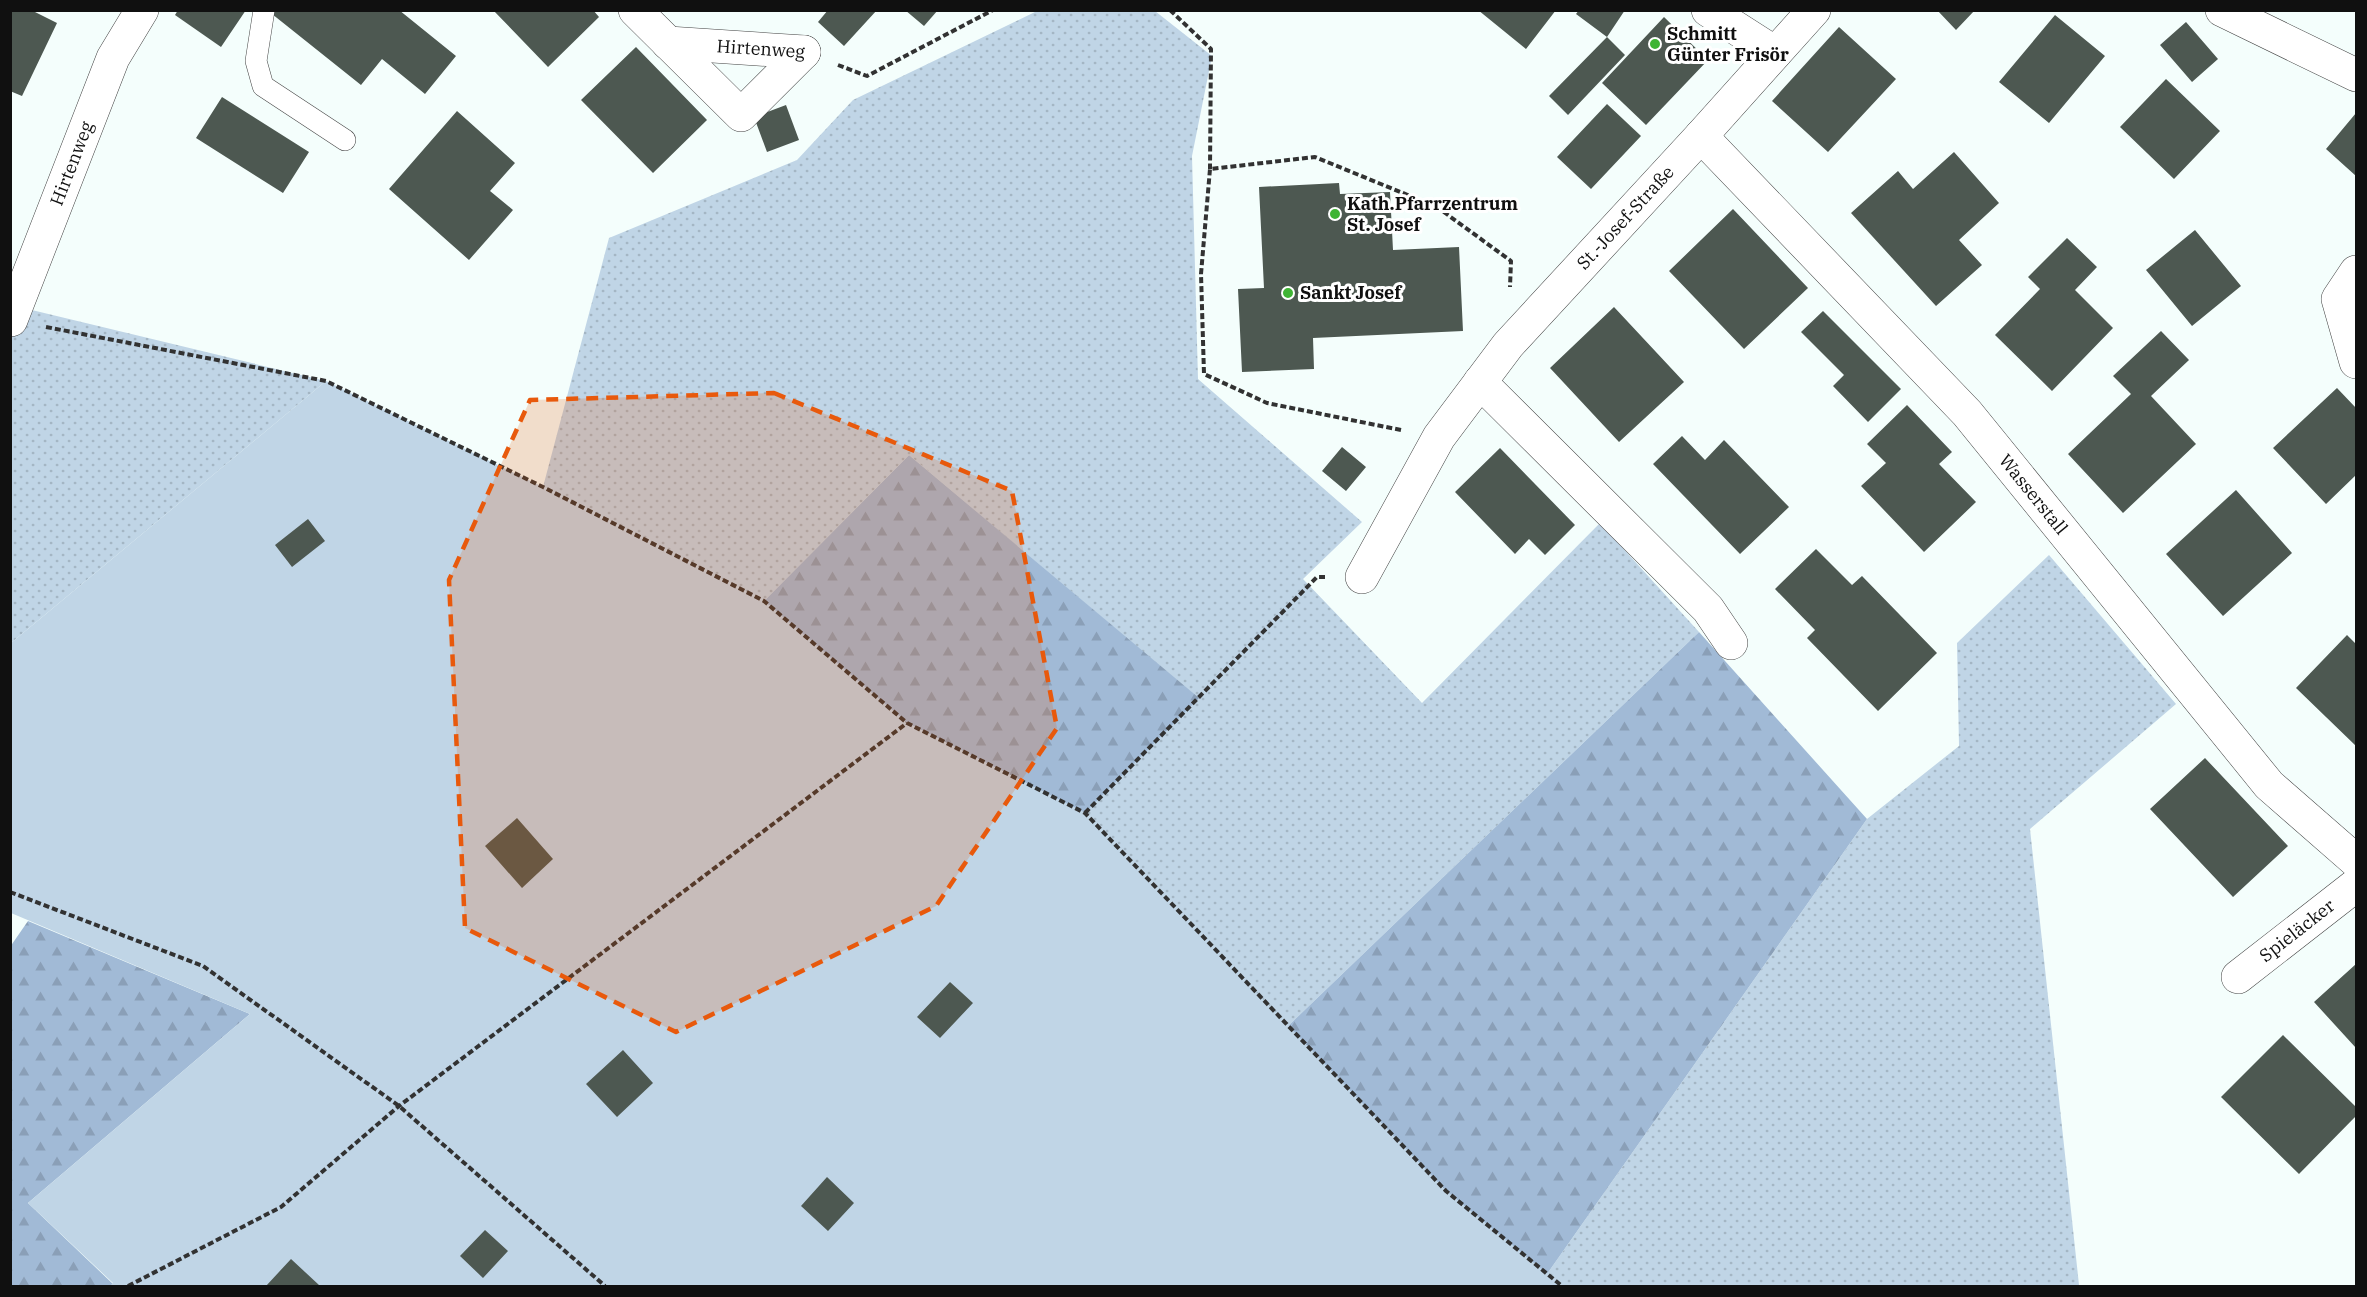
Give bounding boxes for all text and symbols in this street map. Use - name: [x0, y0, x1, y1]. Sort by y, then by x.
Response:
- place label: Schmitt Günter Frisör: [1667, 22, 1789, 66]
- street label: Hirtenweg: [716, 34, 806, 63]
- marker: Schmitt Günter Frisör: [1648, 37, 1662, 51]
- street label: Hirtenweg: [45, 118, 98, 209]
- street label: St.-Josef-Straße: [1571, 161, 1679, 274]
- place label: Kath.Pfarrzentrum St. Josef: [1347, 192, 1518, 236]
- marker: Kath.Pfarrzentrum St. Josef: [1328, 207, 1342, 221]
- place label: Sankt Josef: [1300, 281, 1403, 304]
- marker: Sankt Josef: [1281, 286, 1295, 300]
- street label: Wasserstall: [1994, 449, 2073, 539]
- street label: Spieläcker: [2255, 894, 2339, 967]

